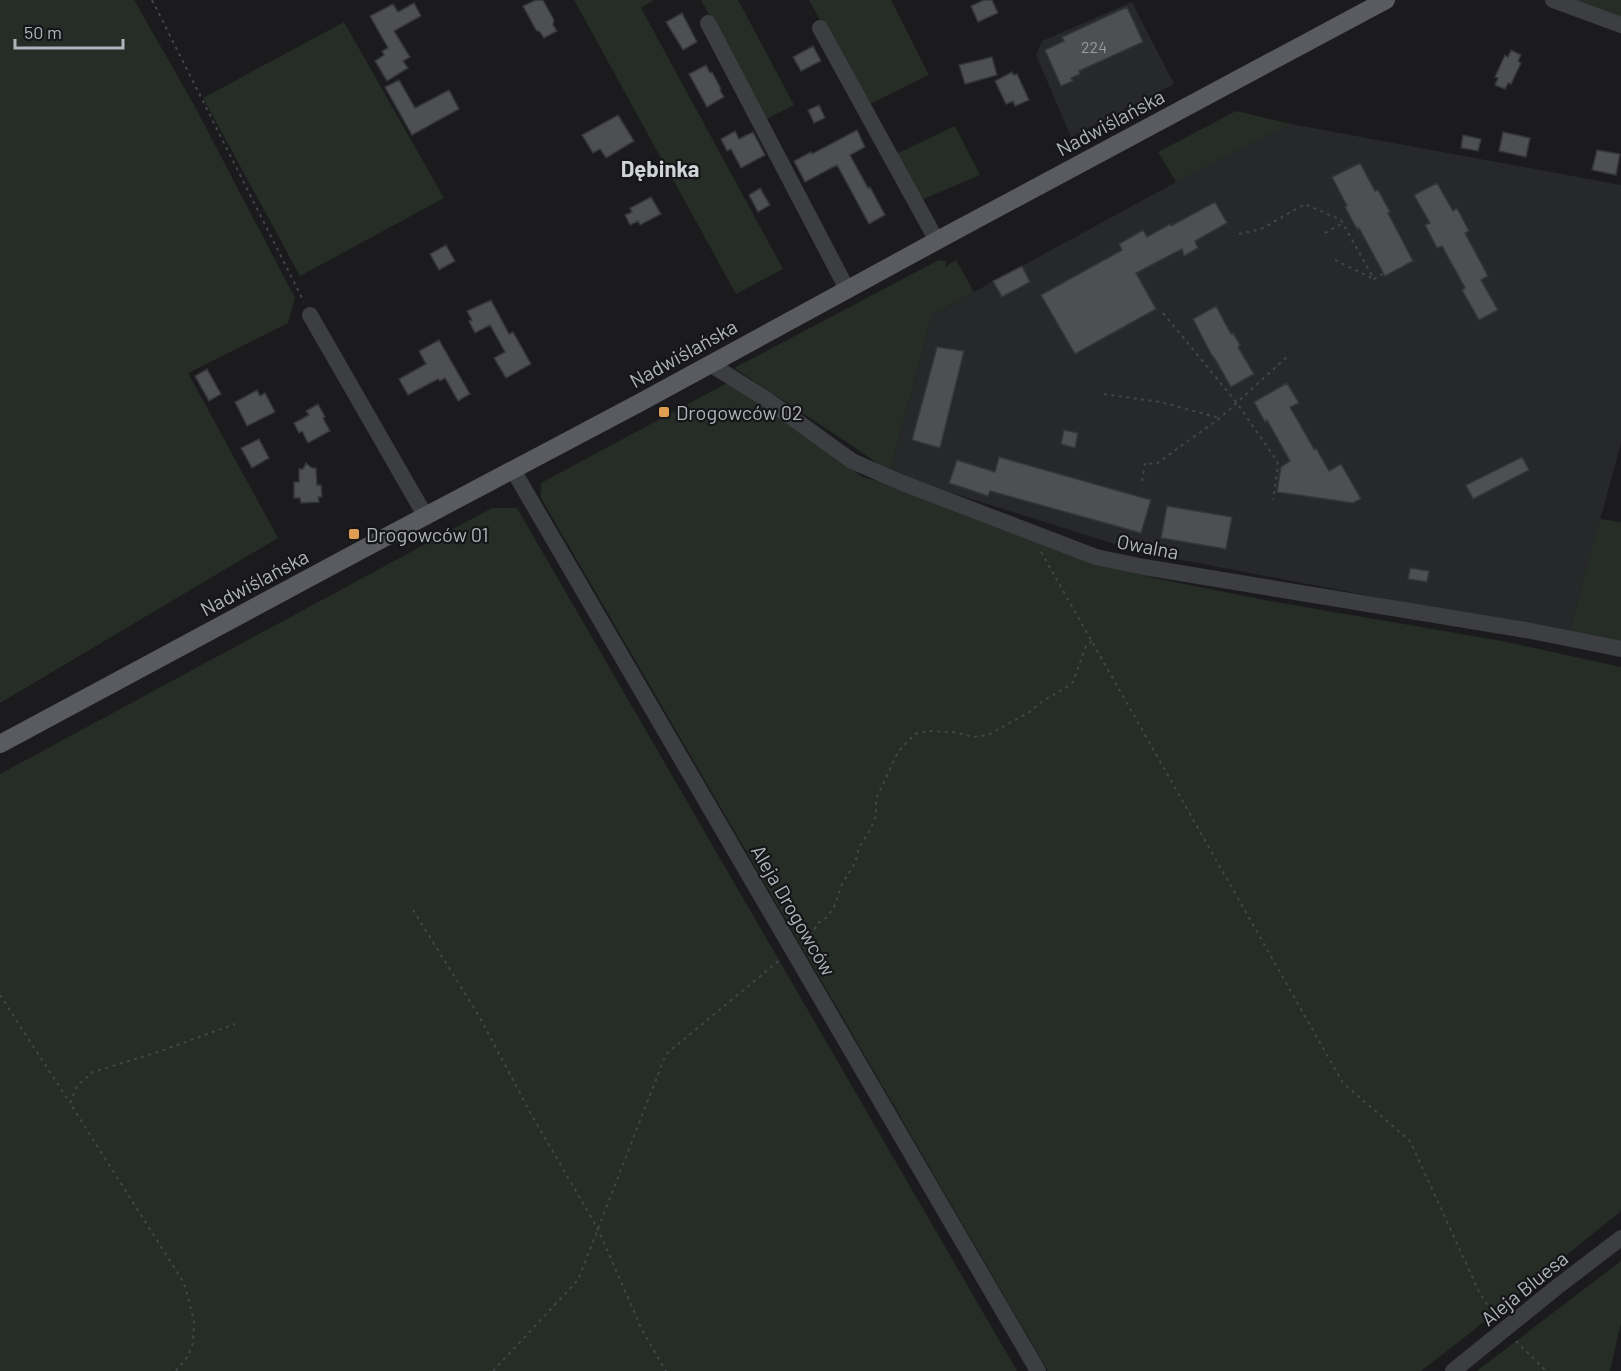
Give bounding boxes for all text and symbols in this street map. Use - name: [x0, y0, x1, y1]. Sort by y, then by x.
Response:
- scale bar: [15, 12, 123, 50]
- text: 50 m: [24, 21, 62, 43]
- house number: 224: [1081, 37, 1107, 56]
- street label: Nadwiślańska: [1052, 83, 1168, 161]
- district label: Dębinka: [621, 155, 699, 181]
- street label: Nadwiślańska: [625, 314, 741, 392]
- place label: Drogowców 02: [676, 400, 803, 424]
- marker: Drogowców 02: [657, 405, 671, 419]
- place label: Drogowców 01: [366, 522, 489, 546]
- marker: Drogowców 01: [347, 527, 361, 541]
- street label: Owalna: [1115, 528, 1181, 564]
- street label: Nadwiślańska: [196, 543, 312, 621]
- street label: Aleja Drogowców: [747, 840, 841, 980]
- street label: Aleja Bluesa: [1476, 1246, 1572, 1330]

